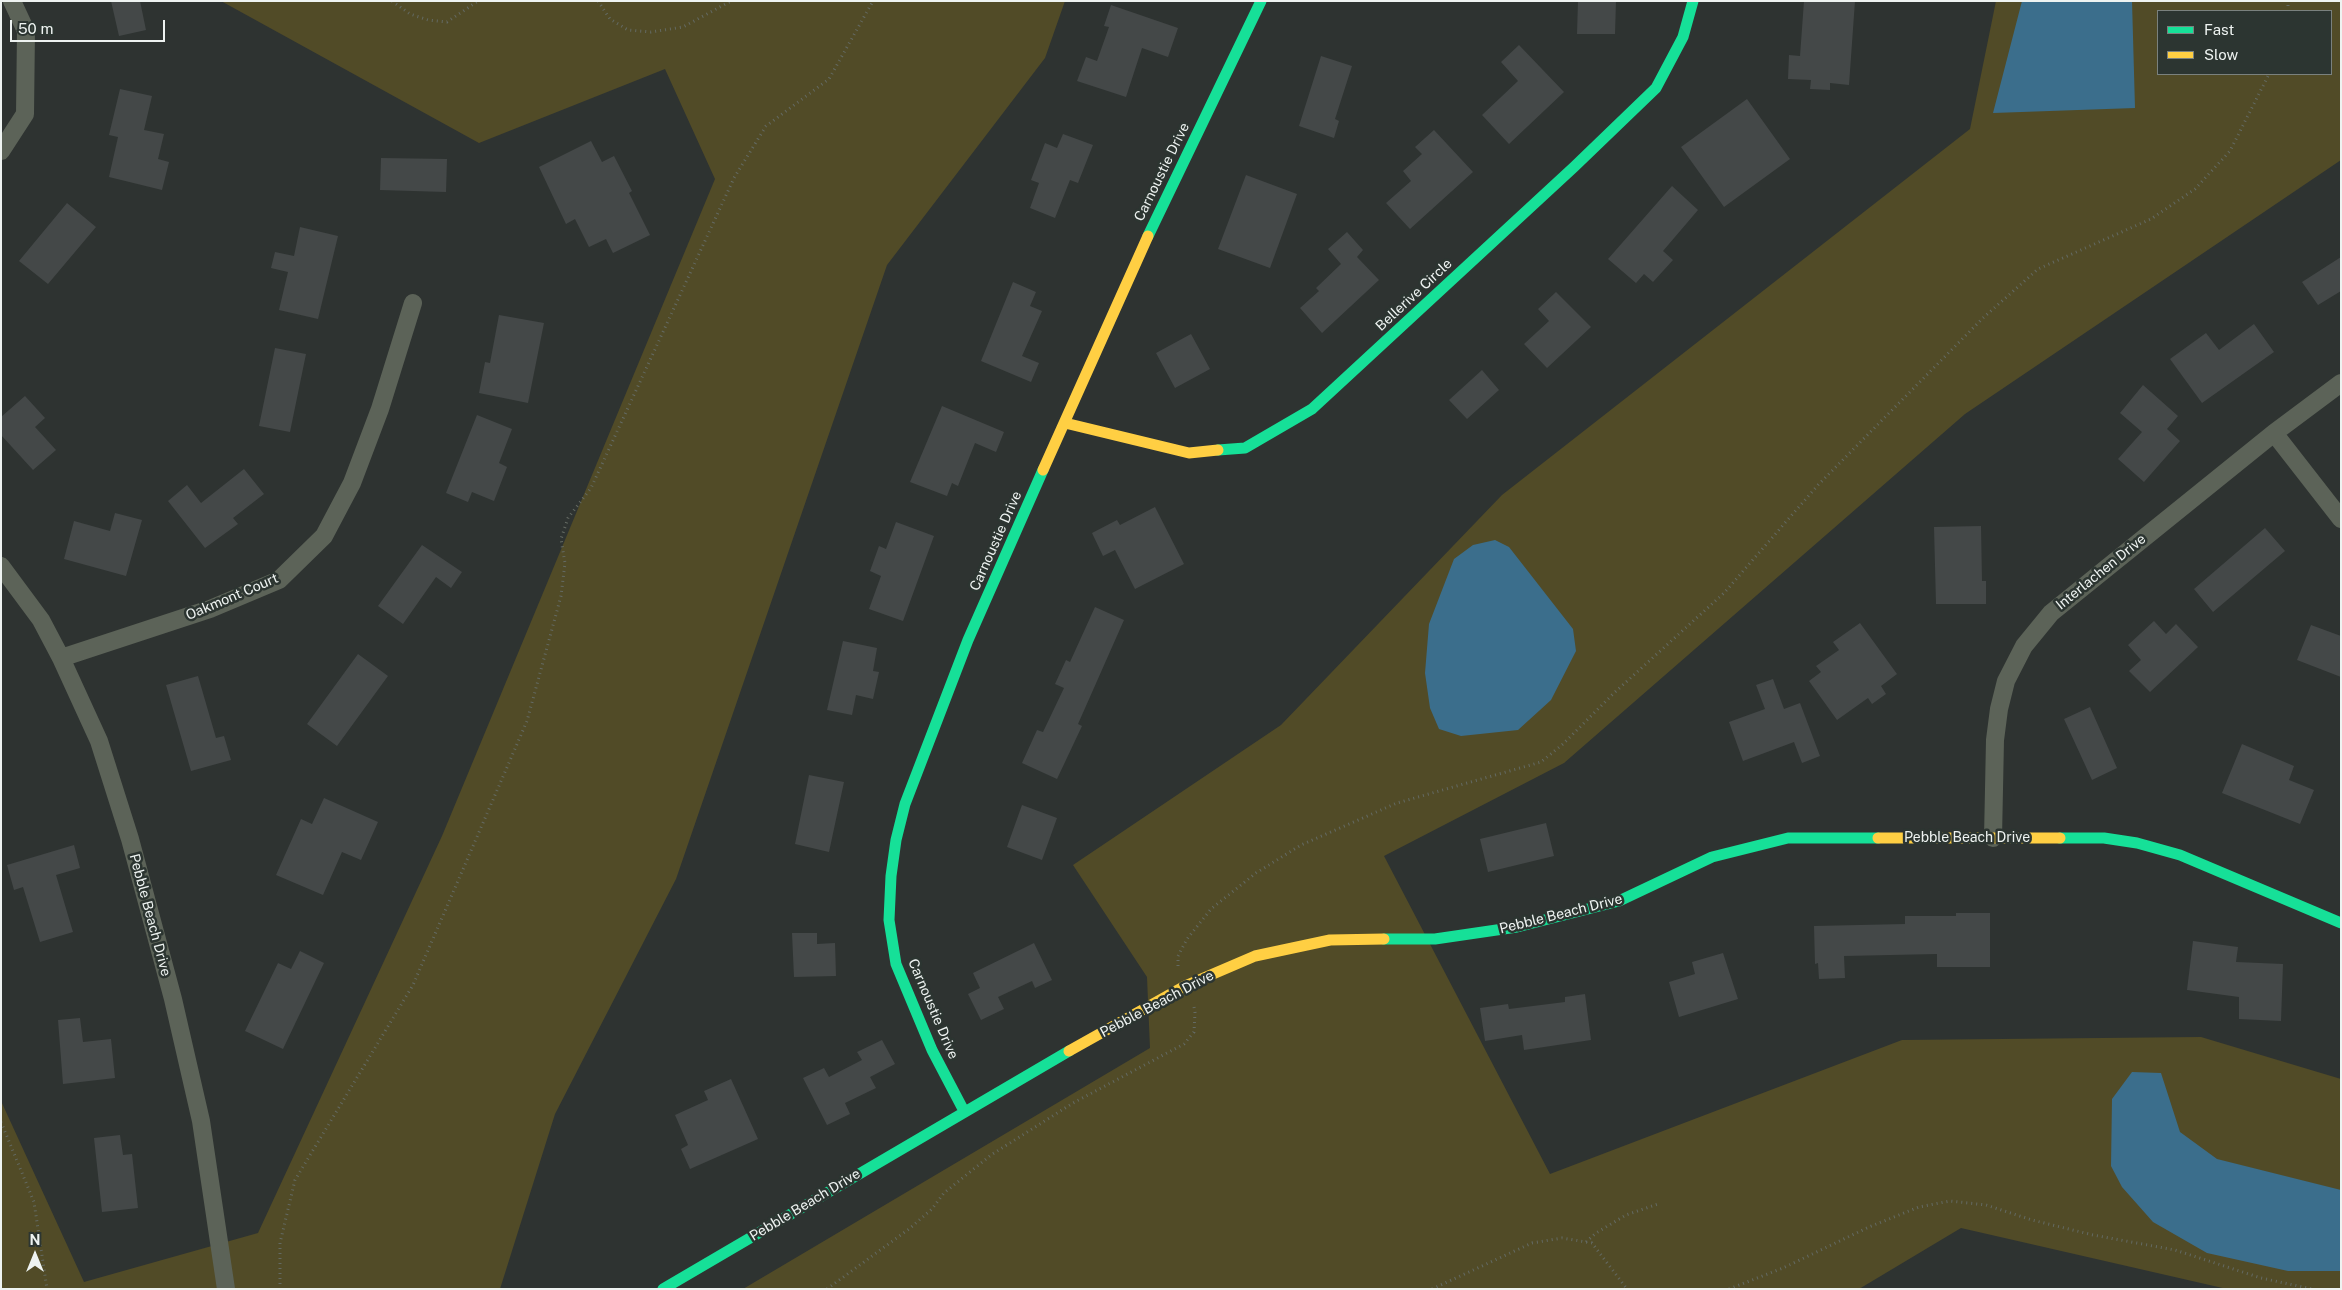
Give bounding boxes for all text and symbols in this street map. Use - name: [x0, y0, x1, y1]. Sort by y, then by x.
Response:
- scale bar: [12, 10, 168, 42]
- legend: [2157, 10, 2332, 75]
- text: 50 m: [18, 20, 53, 37]
- text: Fast: [2204, 21, 2234, 38]
- text: Slow: [2204, 46, 2238, 63]
- street label: Carnoustie Drive: [1131, 120, 1193, 224]
- street label: Bellerive Circle: [1372, 255, 1456, 335]
- street label: Carnoustie Drive: [966, 488, 1026, 594]
- street label: Interlachen Drive: [2053, 531, 2149, 613]
- street label: Oakmont Court: [183, 570, 281, 624]
- street label: Pebble Beach Drive: [1904, 830, 2030, 846]
- street label: Pebble Beach Drive: [126, 852, 174, 978]
- street label: Pebble Beach Drive: [1498, 891, 1624, 937]
- street label: Carnoustie Drive: [904, 956, 962, 1062]
- street label: Pebble Beach Drive: [1097, 967, 1217, 1041]
- street label: Pebble Beach Drive: [747, 1165, 863, 1245]
- north arrow: [10, 1230, 60, 1280]
- text: N: [30, 1232, 40, 1248]

